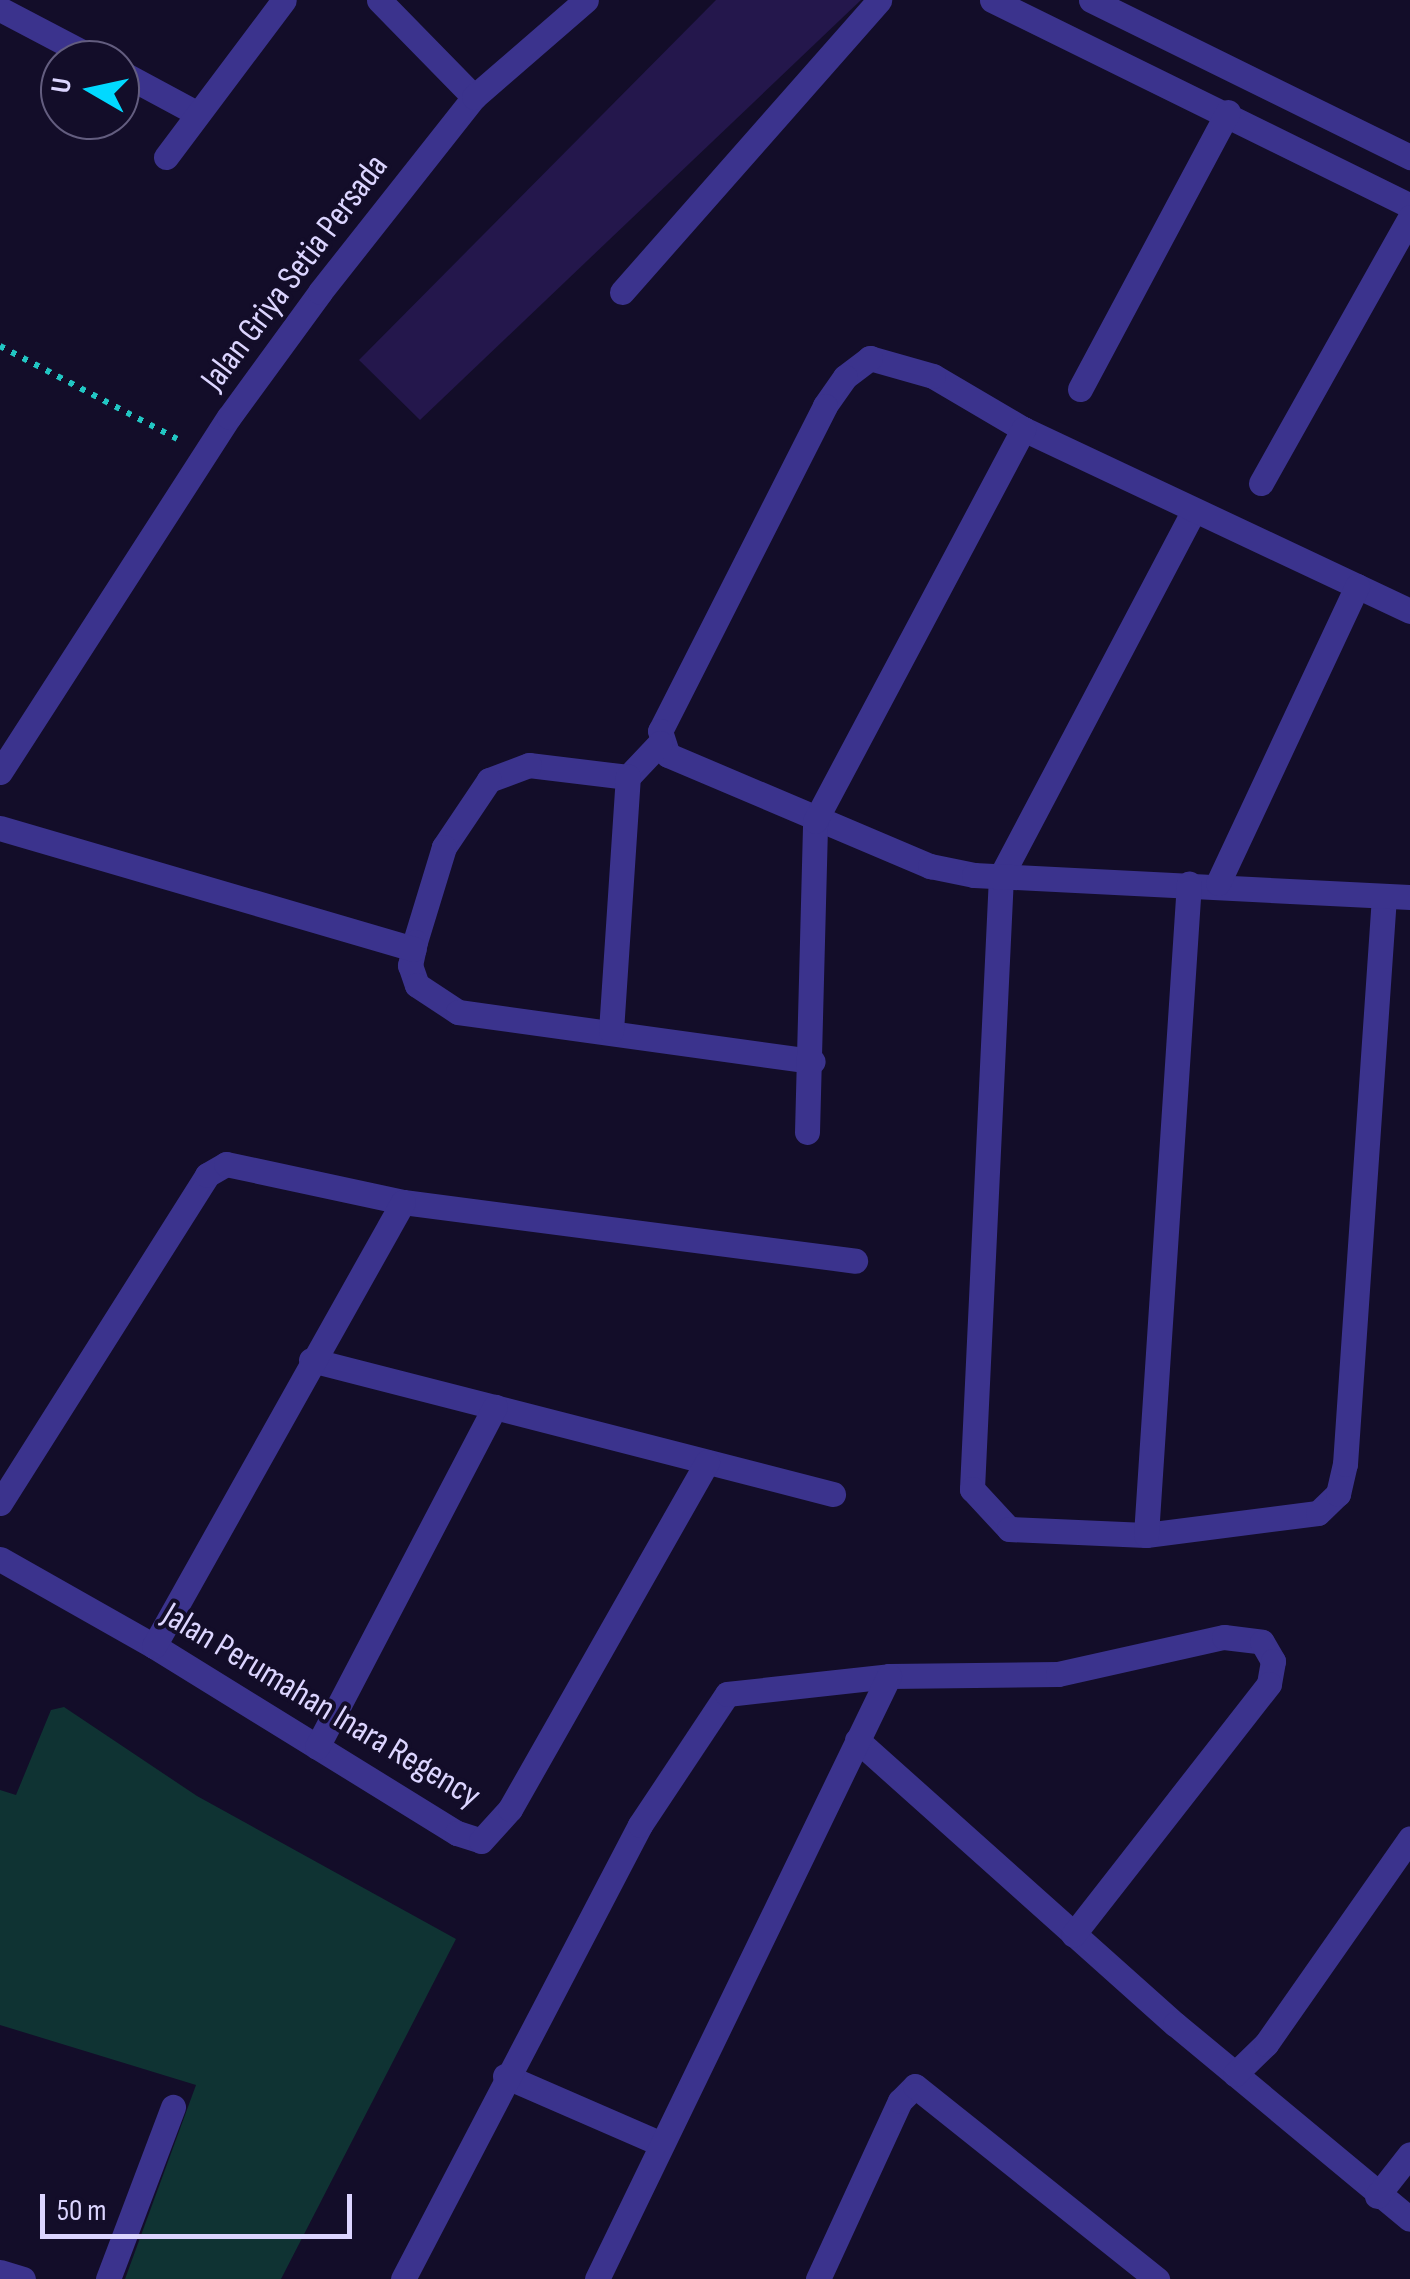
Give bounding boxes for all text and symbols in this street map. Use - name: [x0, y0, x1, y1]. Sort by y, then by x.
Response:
- north arrow: [40, 40, 140, 140]
- text: U: [44, 76, 79, 95]
- street label: Jalan Griya Setia Persada: [193, 147, 397, 399]
- street label: Jalan Perumahan Inara Regency: [154, 1594, 488, 1818]
- scale bar: [45, 2174, 358, 2236]
- text: 50 m: [57, 2193, 106, 2229]

